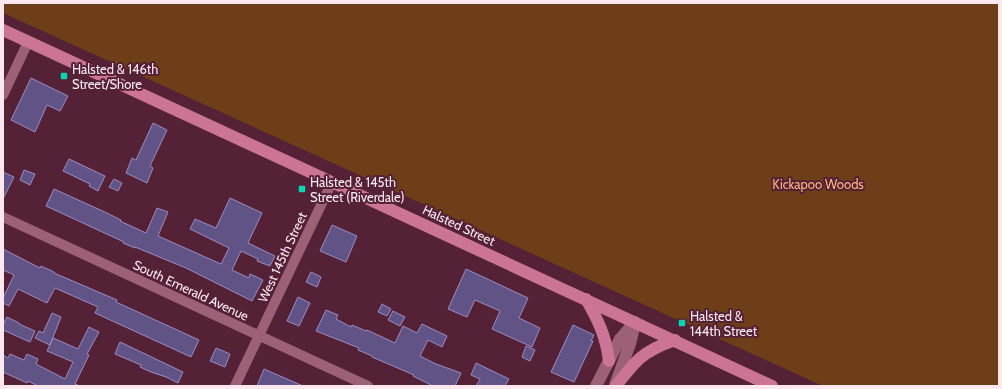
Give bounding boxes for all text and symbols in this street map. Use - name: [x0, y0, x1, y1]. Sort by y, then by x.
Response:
- place label: Halsted & 146th Street/Shore: [72, 61, 158, 92]
- marker: Halsted & 146th Street/Shore: [59, 71, 69, 81]
- place label: Halsted & 145th Street (Riverdale): [310, 174, 404, 205]
- park label: Kickapoo Woods: [772, 176, 864, 192]
- marker: Halsted & 145th Street (Riverdale): [297, 184, 307, 194]
- street label: Halsted Street: [420, 201, 498, 249]
- street label: West 145th Street: [254, 209, 310, 305]
- street label: South Emerald Avenue: [131, 256, 252, 324]
- place label: Halsted & 144th Street: [690, 308, 758, 339]
- marker: Halsted & 144th Street: [677, 318, 687, 328]

